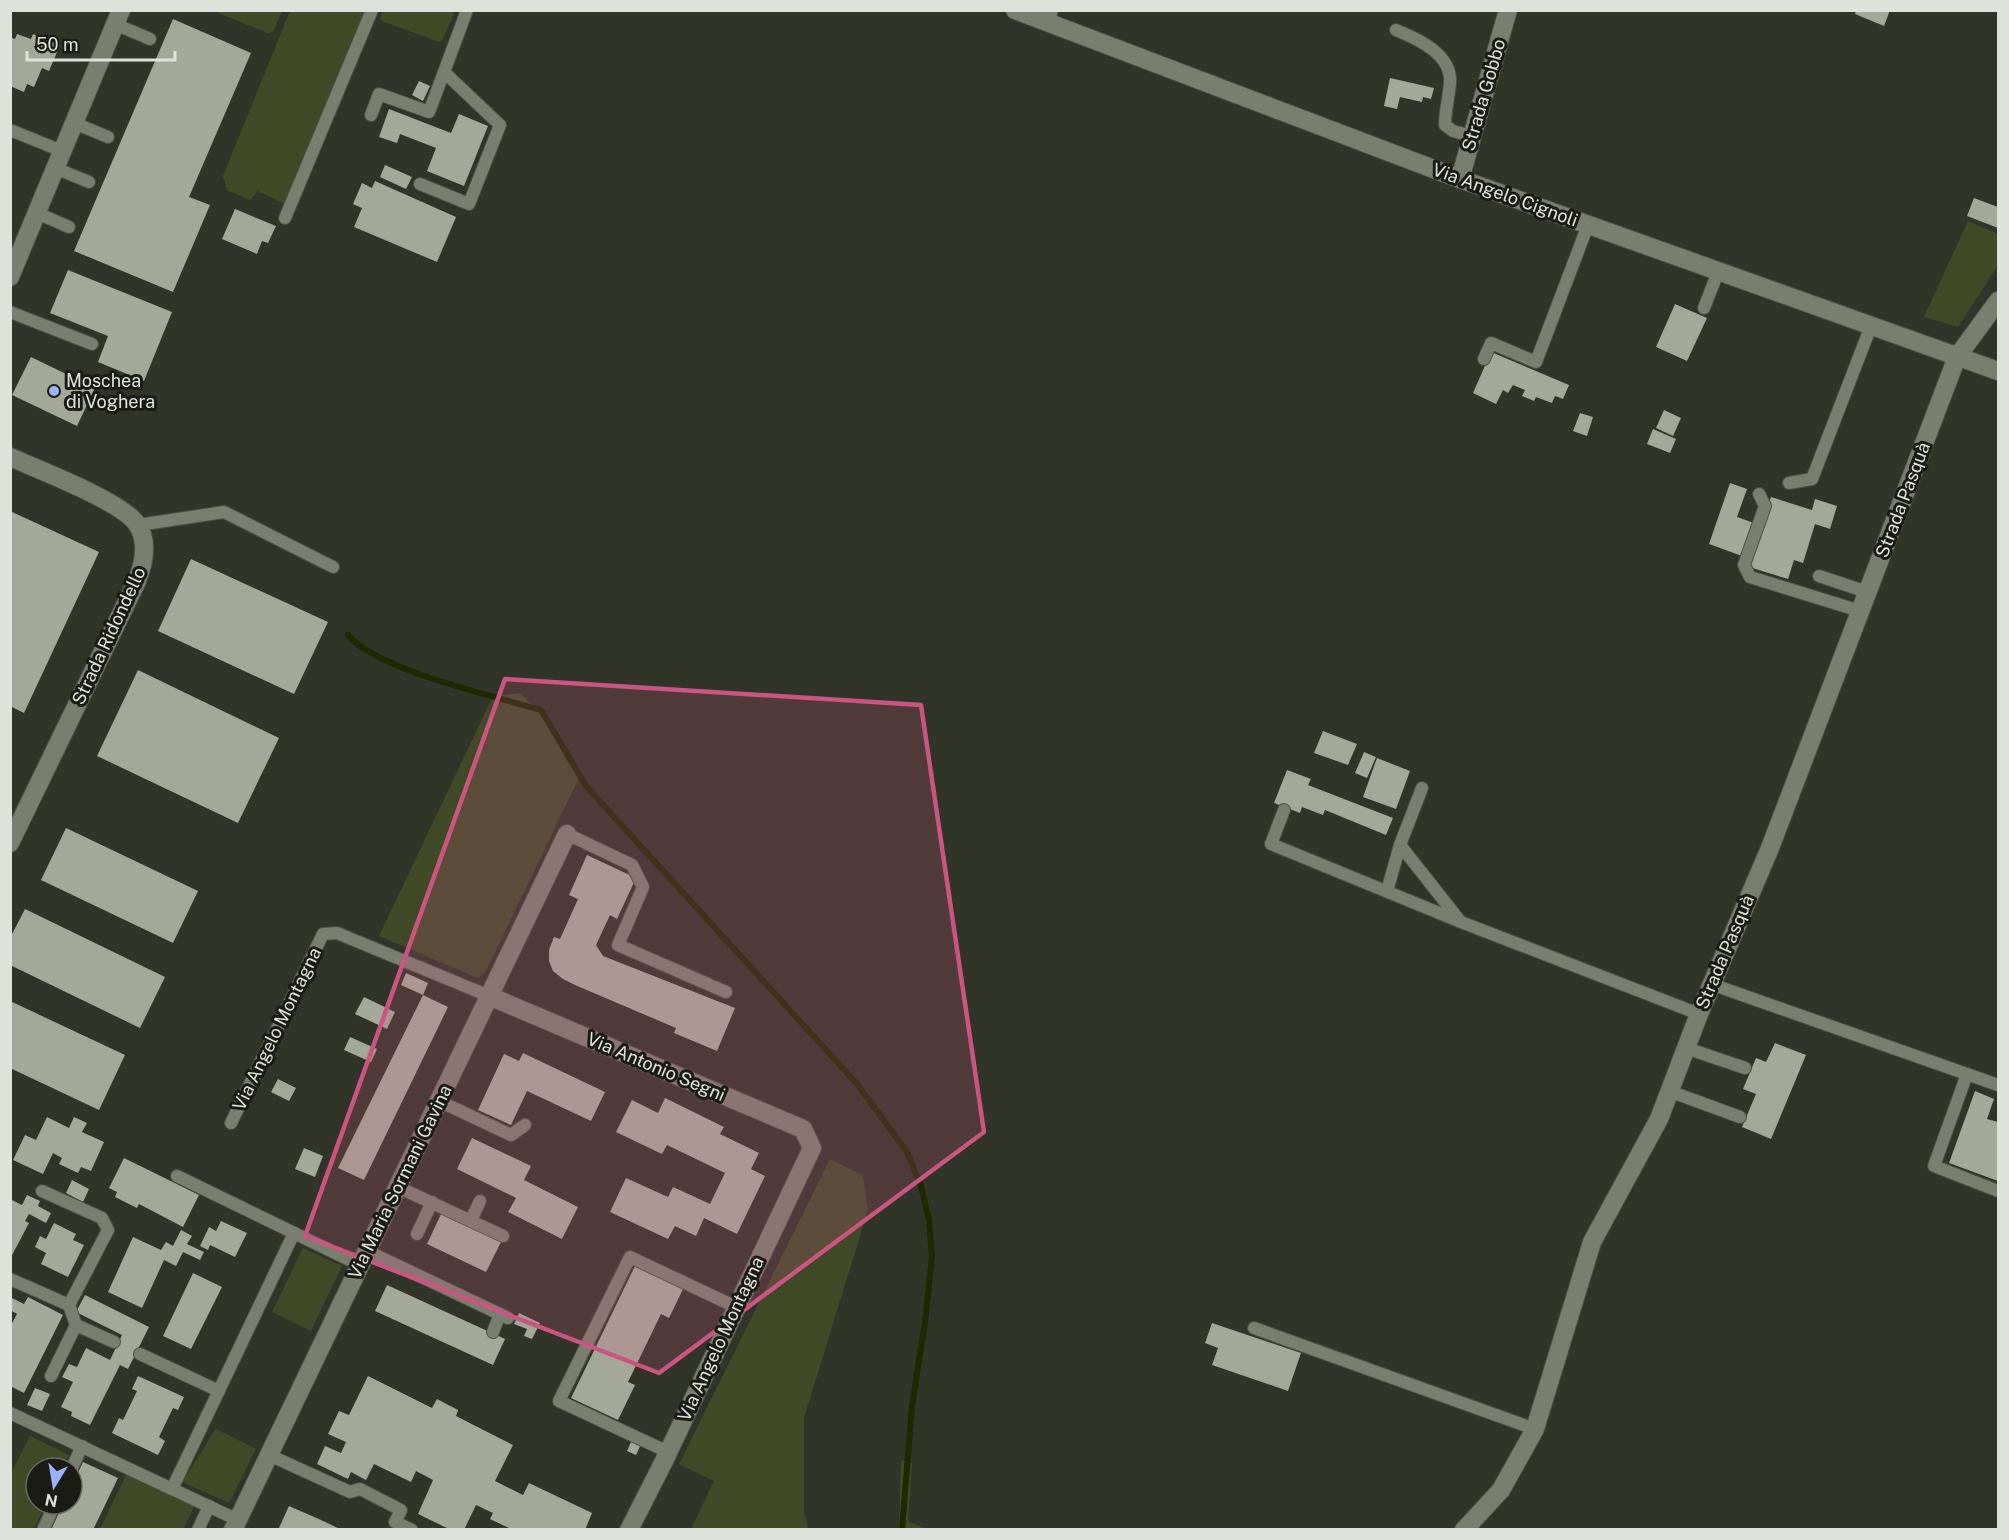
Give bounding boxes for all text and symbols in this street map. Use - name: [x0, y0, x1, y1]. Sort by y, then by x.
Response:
- scale bar: [27, 24, 176, 62]
- text: 50 m: [36, 34, 79, 55]
- street label: Strada Gobbo: [1458, 36, 1510, 153]
- street label: Via Angelo Cignoli: [1430, 158, 1581, 231]
- place label: Moschea di Voghera: [66, 370, 155, 412]
- marker: Moschea di Voghera: [47, 384, 61, 398]
- street label: Strada Pasquà: [1871, 439, 1934, 560]
- street label: Strada Ridondello: [67, 564, 150, 708]
- street label: Strada Pasquà: [1691, 892, 1758, 1012]
- street label: Via Angelo Montagna: [228, 944, 325, 1114]
- street label: Via Antonio Segni: [584, 1028, 728, 1105]
- street label: Via Maria Sormani Gavina: [343, 1081, 456, 1282]
- street label: Via Angelo Montagna: [673, 1253, 768, 1424]
- north arrow: [24, 1456, 84, 1516]
- text: N: [43, 1490, 59, 1511]

